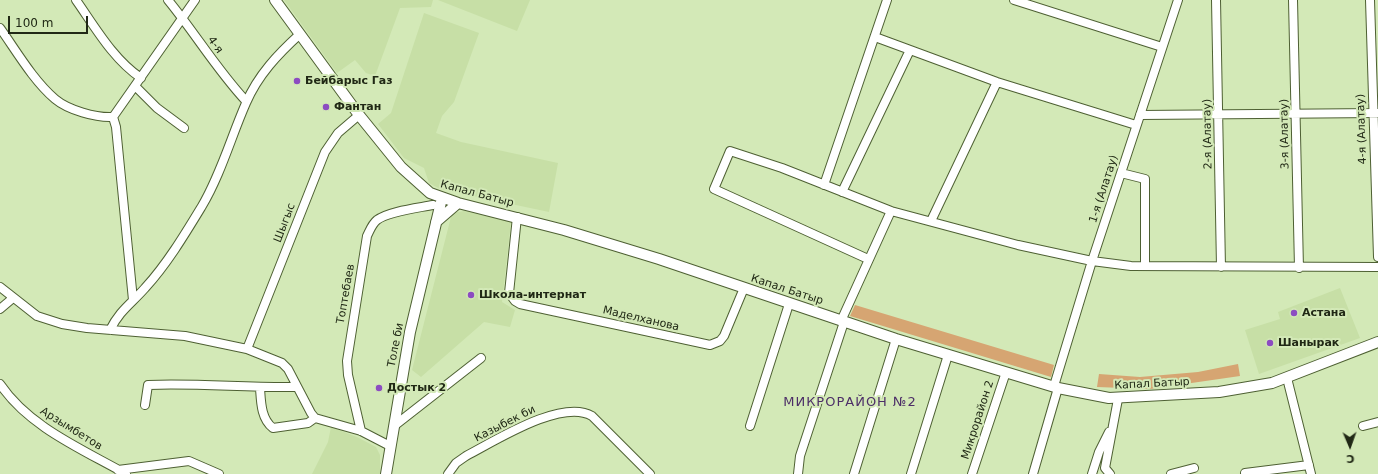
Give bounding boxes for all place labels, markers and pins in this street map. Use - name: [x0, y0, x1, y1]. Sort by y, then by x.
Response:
- place label: Бейбарыс Газ: [305, 74, 393, 88]
- marker: Бейбарыс Газ: [292, 76, 302, 86]
- place label: Фантан: [334, 100, 381, 114]
- marker: Фантан: [321, 102, 331, 112]
- place label: Школа-интернат: [479, 288, 586, 302]
- marker: Школа-интернат: [466, 290, 476, 300]
- place label: Астана: [1302, 306, 1346, 320]
- marker: Астана: [1289, 308, 1299, 318]
- place label: Шанырак: [1278, 336, 1339, 350]
- marker: Шанырак: [1265, 338, 1275, 348]
- place label: Достык 2: [387, 381, 446, 395]
- marker: Достык 2: [374, 383, 384, 393]

